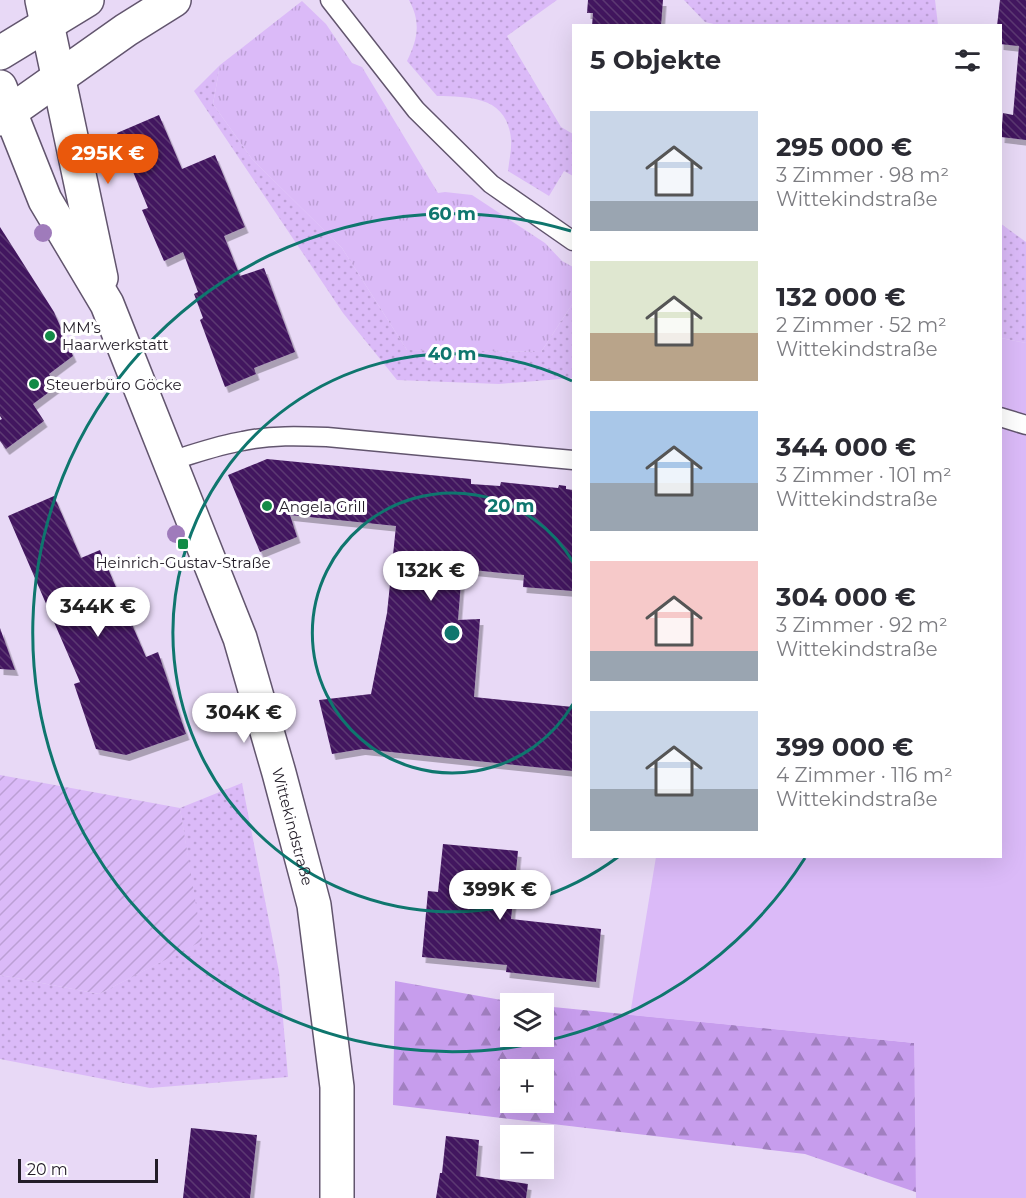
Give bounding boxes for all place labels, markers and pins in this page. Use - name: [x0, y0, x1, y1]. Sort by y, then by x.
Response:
- pin: 295K €: [59, 134, 157, 185]
- place label: MM’s Haarwerkstatt: [62, 318, 169, 354]
- marker: MM’s Haarwerkstatt: [43, 329, 57, 343]
- place label: Steuerbüro Göcke: [46, 375, 182, 394]
- marker: Steuerbüro Göcke: [27, 377, 41, 391]
- place label: Angela Grill: [279, 497, 366, 516]
- marker: Angela Grill: [260, 499, 274, 513]
- marker: Heinrich-Gustav-Straße: [176, 537, 190, 551]
- pin: 132K €: [382, 551, 480, 602]
- place label: Heinrich-Gustav-Straße: [95, 553, 271, 572]
- pin: 344K €: [49, 587, 147, 638]
- centre of rings: [442, 623, 462, 643]
- pin: 304K €: [195, 693, 293, 744]
- pin: 399K €: [451, 870, 549, 921]

